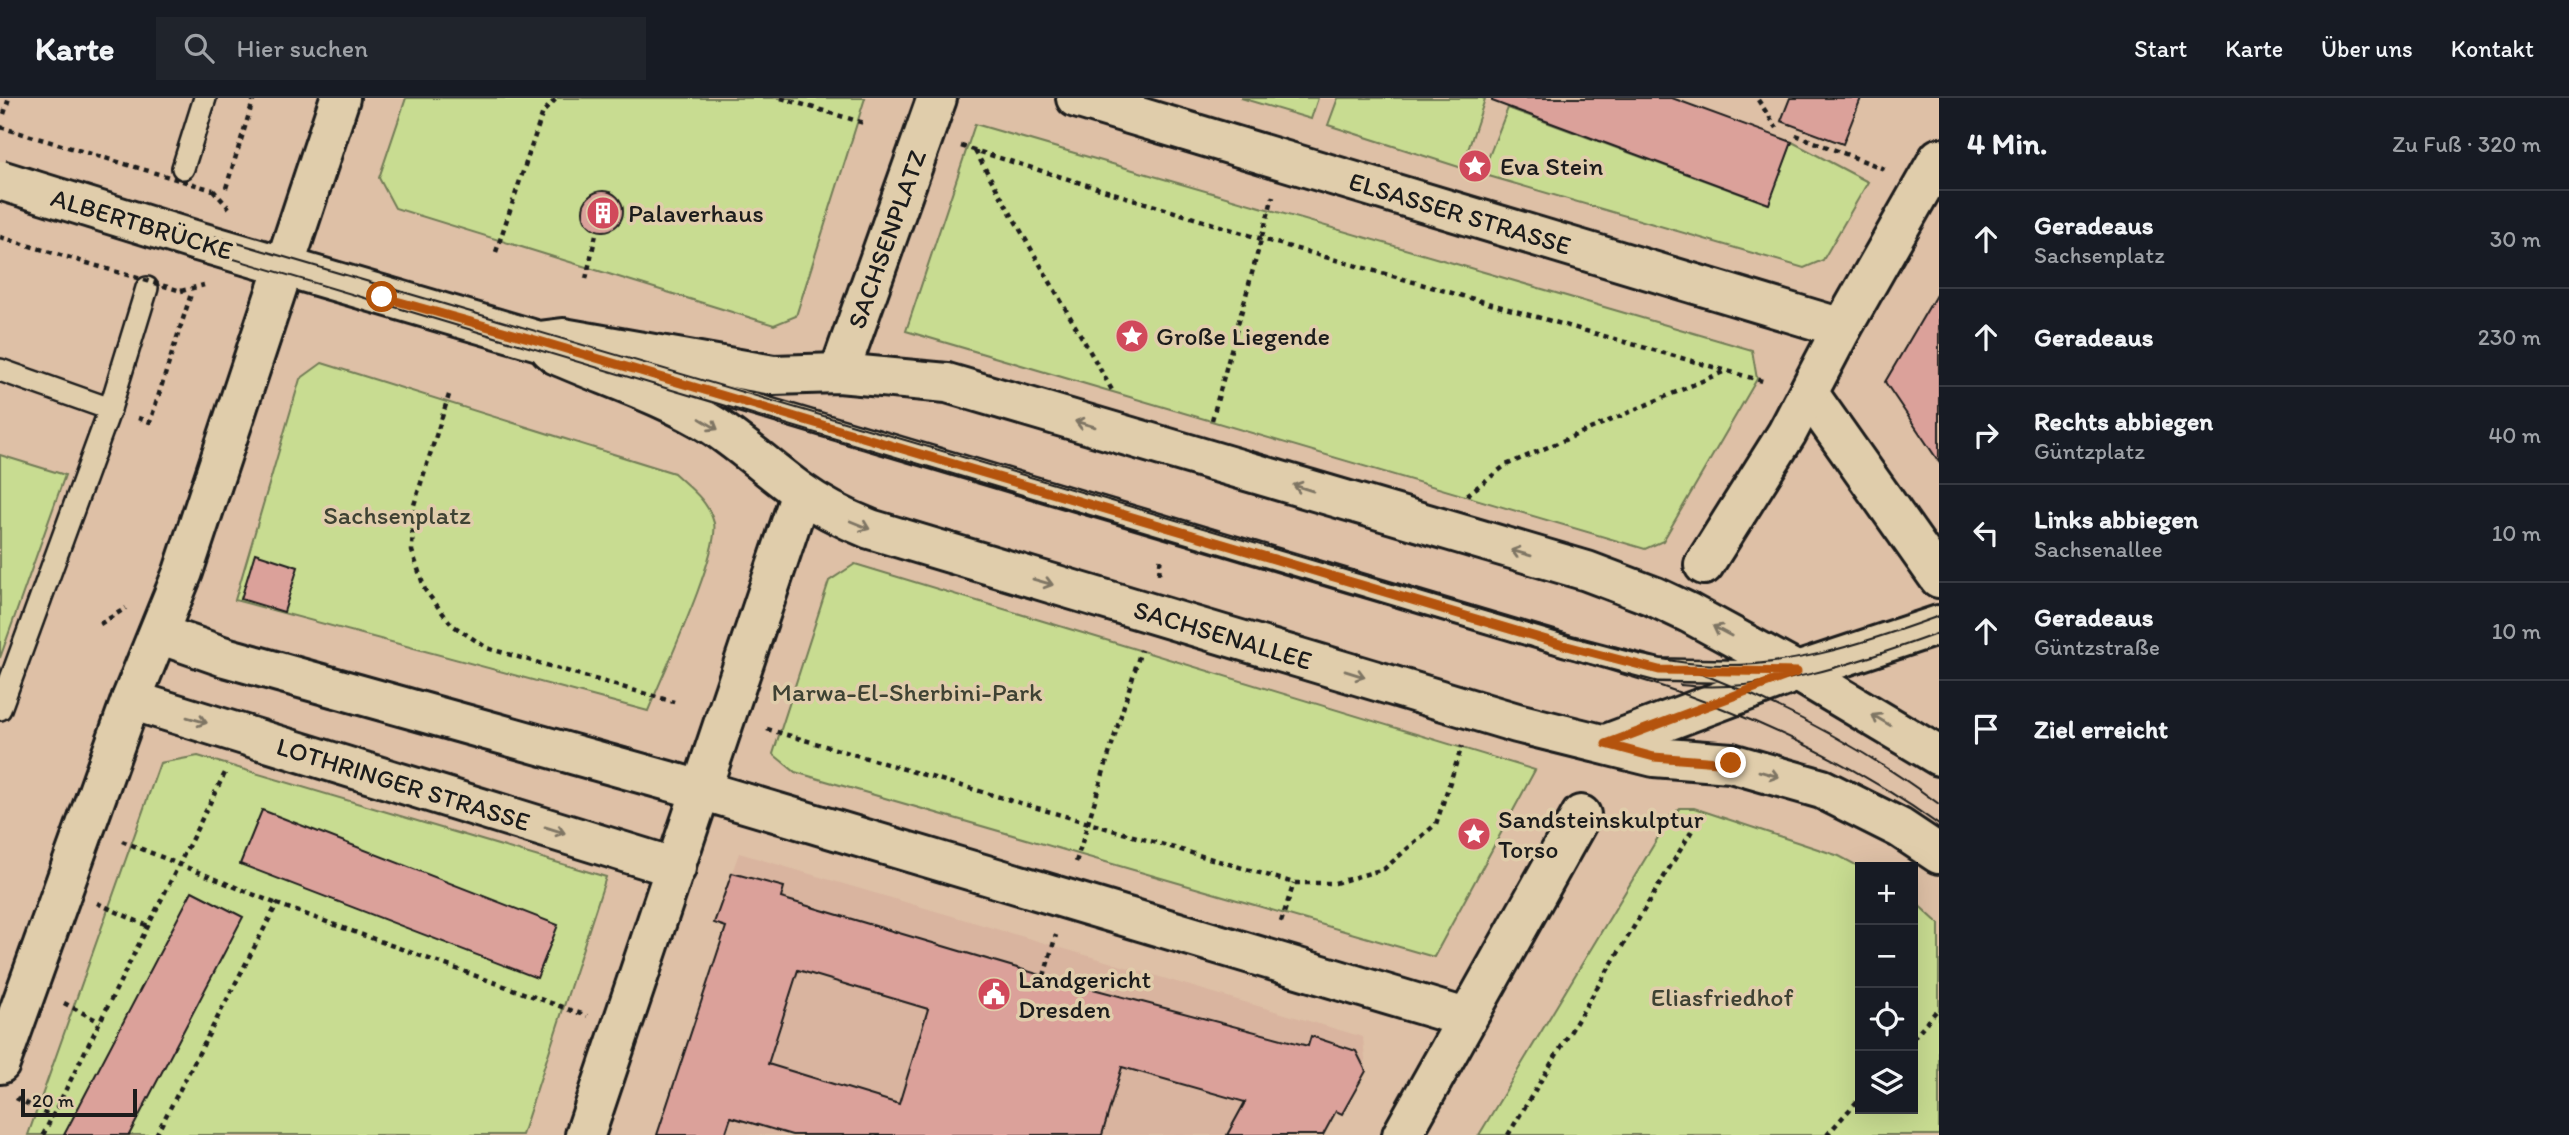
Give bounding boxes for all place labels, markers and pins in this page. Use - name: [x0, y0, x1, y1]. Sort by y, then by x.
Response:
- place icon: Eva Stein: [1456, 147, 1494, 185]
- place label: Eva Stein: [1500, 150, 1604, 182]
- building icon: Palaverhaus: [584, 194, 622, 232]
- place label: Palaverhaus: [628, 197, 764, 229]
- place icon: Große Liegende: [1113, 317, 1151, 355]
- place label: Große Liegende: [1156, 320, 1330, 352]
- place label: Sandsteinskulptur Torso: [1498, 803, 1704, 865]
- place icon: Sandsteinskulptur Torso: [1455, 815, 1493, 853]
- place label: Landgericht Dresden: [1018, 963, 1152, 1025]
- public building icon: Landgericht Dresden: [975, 975, 1013, 1013]

